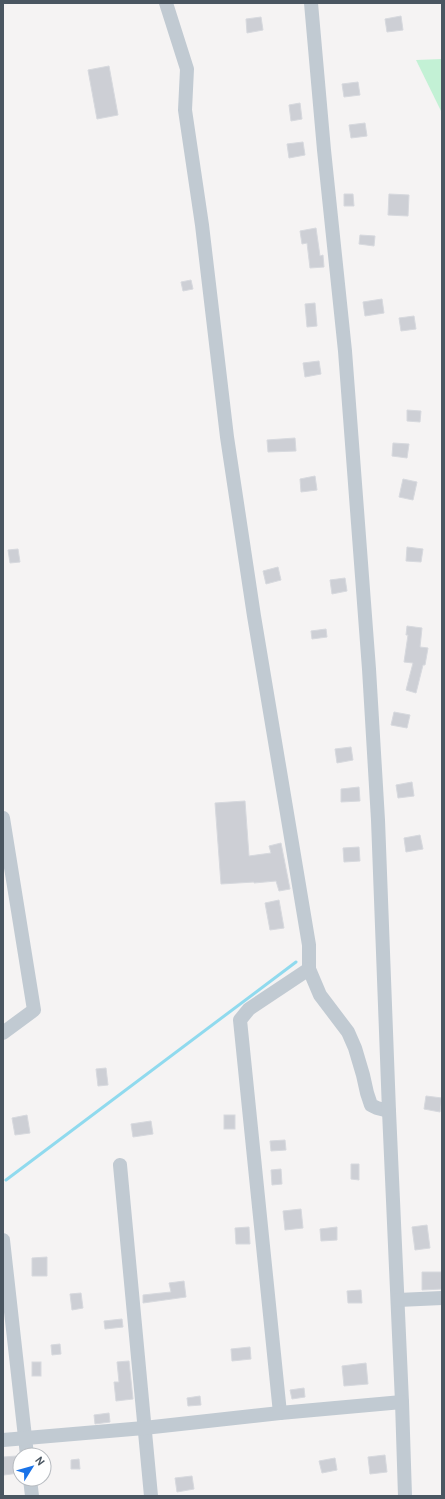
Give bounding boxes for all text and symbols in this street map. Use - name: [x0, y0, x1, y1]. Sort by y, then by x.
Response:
- north arrow: [12, 1447, 52, 1487]
- text: N: [31, 1454, 47, 1469]

